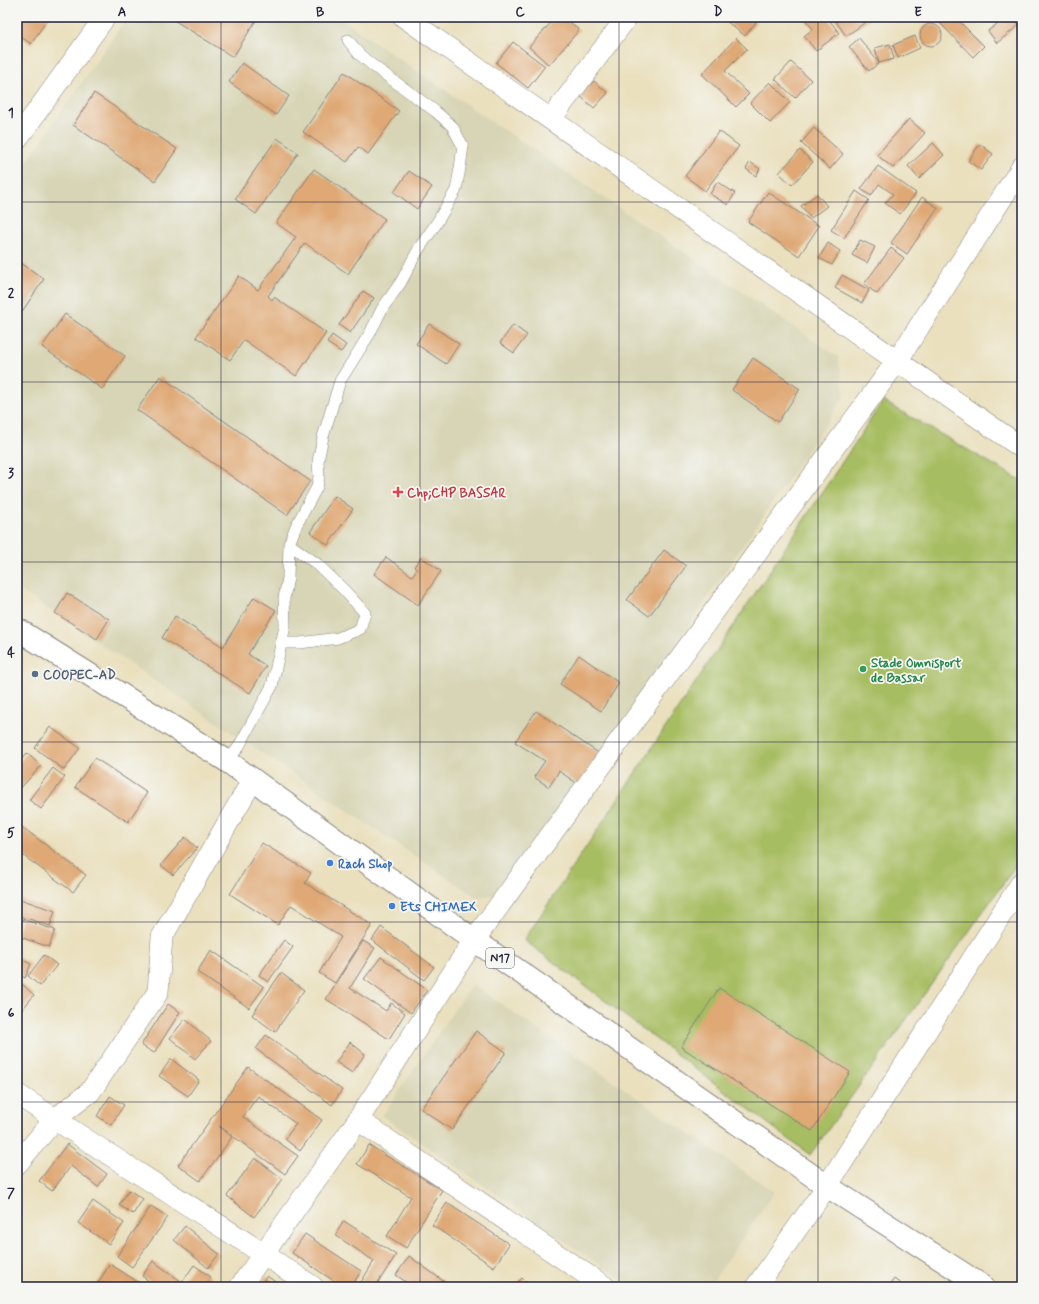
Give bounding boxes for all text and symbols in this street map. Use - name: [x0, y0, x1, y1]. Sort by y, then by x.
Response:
- text: A: [118, 4, 126, 21]
- text: B: [316, 4, 325, 21]
- text: C: [515, 4, 525, 21]
- text: D: [714, 4, 723, 21]
- text: E: [914, 4, 922, 21]
- text: 1: [8, 105, 14, 122]
- text: 2: [8, 285, 15, 302]
- text: 3: [8, 465, 14, 482]
- place label: Chp;CHP BASSAR: [407, 485, 506, 502]
- marker: Chp;CHP BASSAR: [392, 486, 404, 498]
- text: 4: [7, 645, 15, 662]
- place label: Stade Omnisport de Bassar: [871, 655, 962, 687]
- marker: Stade Omnisport de Bassar: [858, 664, 868, 674]
- place label: COOPEC-AD: [43, 667, 116, 684]
- marker: COOPEC-AD: [30, 669, 40, 679]
- text: 5: [7, 825, 15, 842]
- place label: Rach Shop: [338, 856, 392, 873]
- marker: Rach Shop: [325, 858, 335, 868]
- place label: Ets CHIMEX: [400, 899, 477, 916]
- marker: Ets CHIMEX: [387, 901, 397, 911]
- road number: N17: [486, 948, 514, 968]
- text: 6: [8, 1005, 15, 1022]
- text: 7: [7, 1185, 15, 1202]

